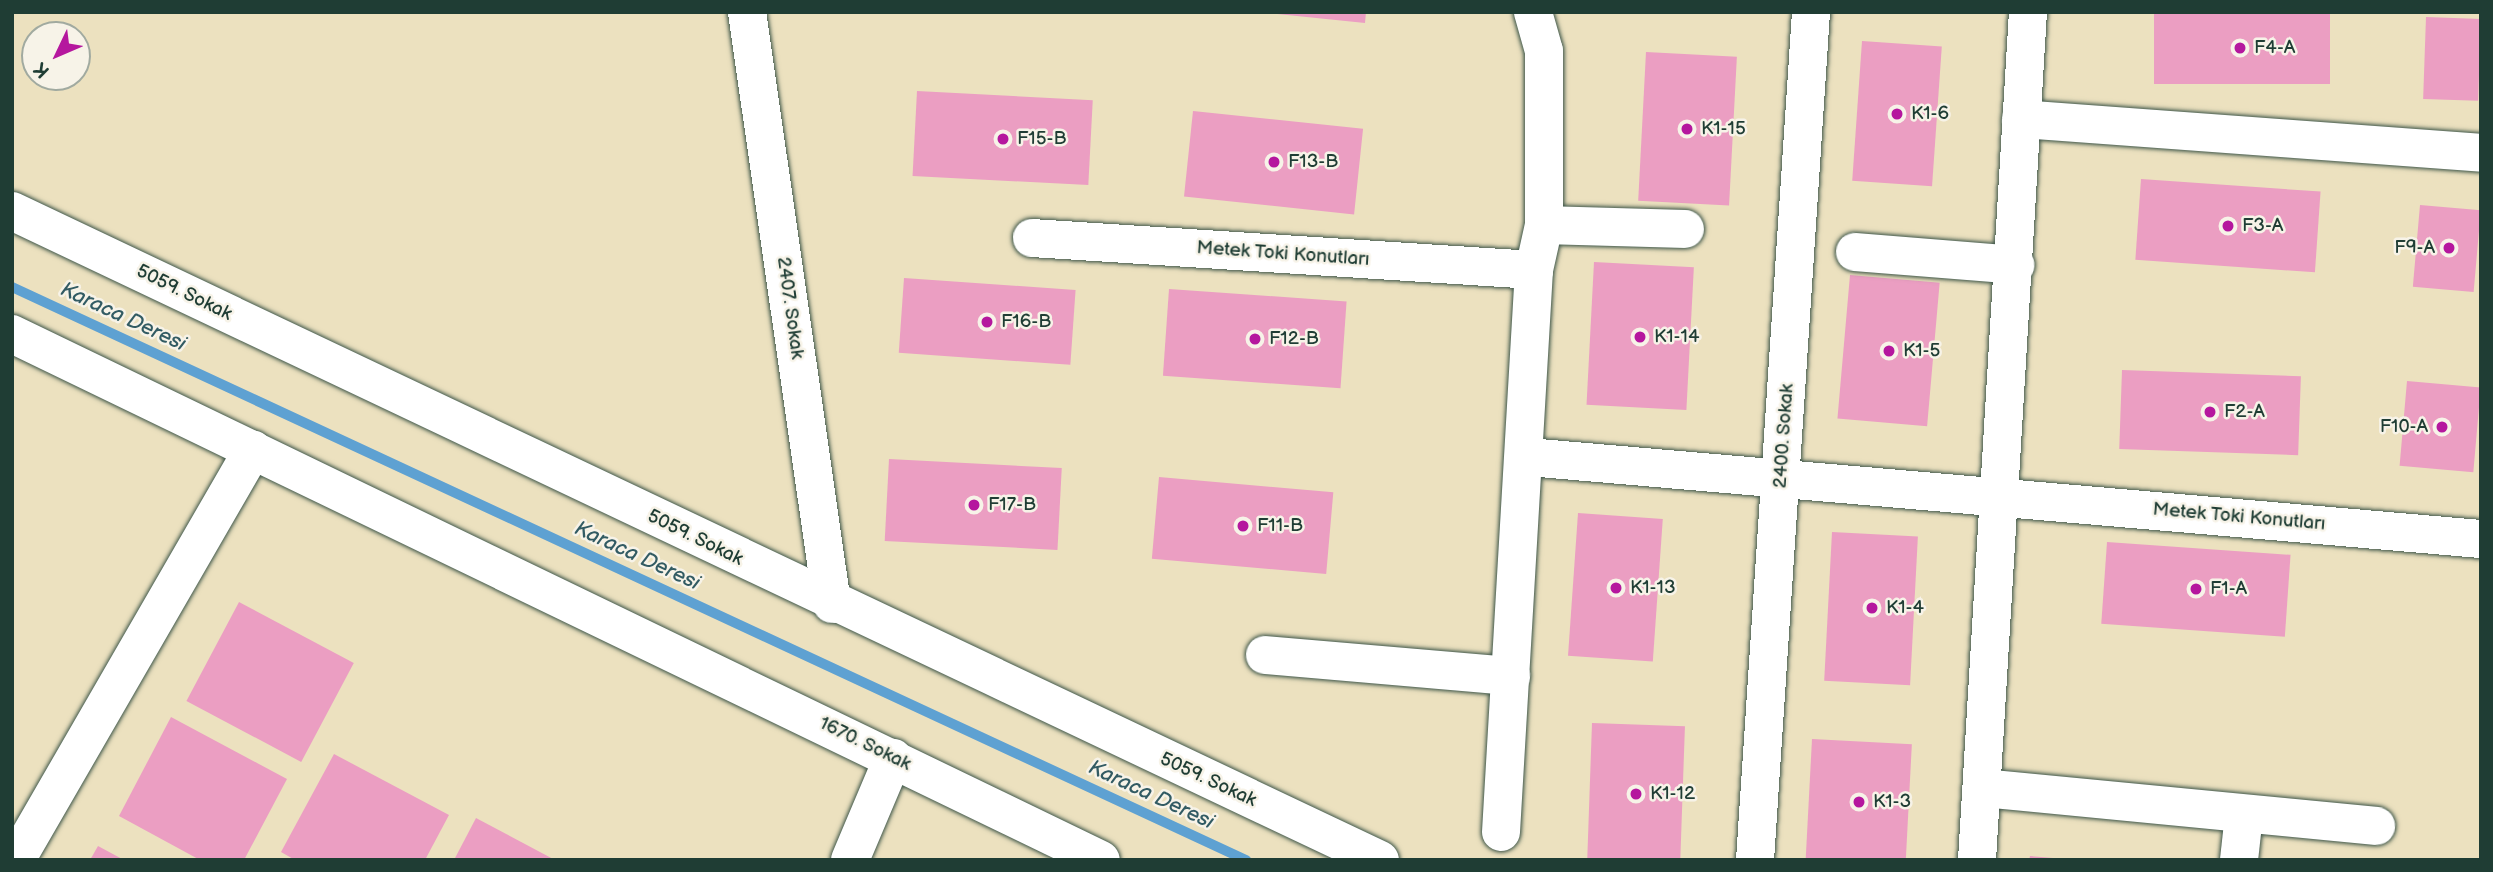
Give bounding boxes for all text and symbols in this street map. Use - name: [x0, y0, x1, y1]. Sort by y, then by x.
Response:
- north arrow: [21, 21, 91, 91]
- place label: F4-A: [2254, 37, 2295, 59]
- marker: F4-A: [2232, 40, 2248, 56]
- text: K: [29, 57, 55, 82]
- place label: K1-6: [1911, 103, 1949, 125]
- marker: K1-6: [1889, 106, 1905, 122]
- place label: K1-15: [1701, 118, 1746, 140]
- marker: K1-15: [1679, 121, 1695, 137]
- place label: F15-B: [1017, 128, 1067, 150]
- marker: F15-B: [995, 131, 1011, 147]
- place label: F13-B: [1288, 151, 1338, 173]
- marker: F13-B: [1266, 154, 1282, 170]
- place label: F3-A: [2242, 215, 2283, 237]
- marker: F3-A: [2220, 218, 2236, 234]
- street label: Metek Toki Konutları: [1196, 237, 1370, 271]
- place label: F9-A: [2394, 237, 2435, 259]
- marker: F9-A: [2441, 240, 2457, 256]
- street label: 2407. Sokak: [772, 255, 808, 361]
- street label: 5059. Sokak: [132, 260, 236, 326]
- water label: Karaca Deresi: [56, 277, 190, 357]
- place label: F16-B: [1001, 311, 1051, 333]
- marker: F16-B: [979, 314, 995, 330]
- place label: K1-14: [1654, 326, 1700, 348]
- place label: F12-B: [1269, 328, 1319, 350]
- marker: K1-14: [1632, 329, 1648, 345]
- marker: F12-B: [1247, 331, 1263, 347]
- place label: K1-5: [1903, 340, 1940, 362]
- marker: K1-5: [1881, 343, 1897, 359]
- street label: 2400. Sokak: [1769, 383, 1799, 489]
- place label: F2-A: [2224, 401, 2265, 423]
- marker: F2-A: [2202, 404, 2218, 420]
- place label: F10-A: [2380, 416, 2428, 438]
- marker: F10-A: [2434, 419, 2450, 435]
- place label: F17-B: [988, 494, 1036, 516]
- marker: F17-B: [966, 497, 982, 513]
- street label: Metek Toki Konutları: [2151, 498, 2327, 536]
- street label: 5059. Sokak: [643, 505, 747, 571]
- place label: F11-B: [1257, 515, 1303, 537]
- water label: Karaca Deresi: [570, 516, 704, 596]
- marker: F11-B: [1235, 518, 1251, 534]
- place label: K1-13: [1630, 577, 1676, 599]
- place label: F1-A: [2210, 578, 2247, 600]
- marker: K1-13: [1608, 580, 1624, 596]
- marker: F1-A: [2188, 581, 2204, 597]
- place label: K1-4: [1886, 597, 1924, 619]
- marker: K1-4: [1864, 600, 1880, 616]
- street label: 1670. Sokak: [815, 712, 915, 776]
- street label: 5059. Sokak: [1156, 748, 1260, 812]
- water label: Karaca Deresi: [1084, 755, 1218, 835]
- place label: K1-12: [1650, 783, 1695, 805]
- marker: K1-12: [1628, 786, 1644, 802]
- place label: K1-3: [1873, 791, 1911, 813]
- marker: K1-3: [1851, 794, 1867, 810]

